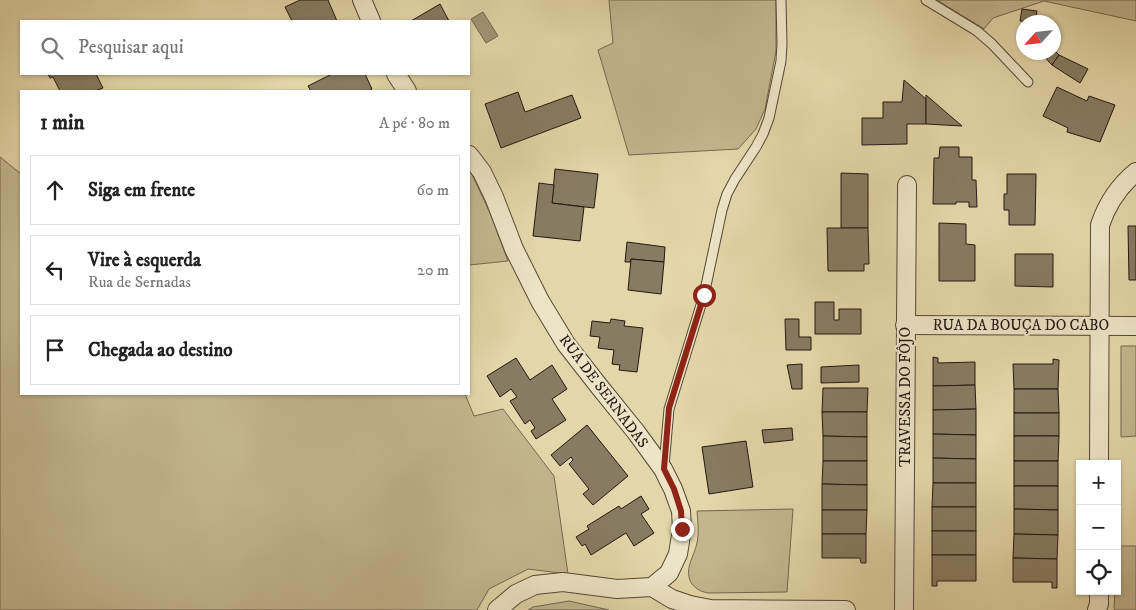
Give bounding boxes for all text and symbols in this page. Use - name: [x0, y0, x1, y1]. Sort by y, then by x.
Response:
- north arrow: [1016, 15, 1061, 60]
- search box: [20, 20, 470, 75]
- icon: search: [38, 34, 66, 62]
- text: Pesquisar aqui: [78, 36, 184, 59]
- text: 1 min: [40, 110, 84, 136]
- text: A pé · 80 m: [379, 113, 450, 133]
- icon: ahead: [41, 176, 69, 204]
- text: Siga em frente: [88, 179, 195, 202]
- text: 60 m: [417, 180, 449, 200]
- text: Vire à esquerda: [88, 249, 201, 272]
- icon: left: [41, 256, 69, 284]
- text: 20 m: [417, 260, 449, 280]
- text: Rua de Sernadas: [88, 272, 191, 292]
- route start: [693, 284, 716, 307]
- street label: RUA DA BOUÇA DO CABO: [933, 316, 1109, 335]
- street label: TRAVESSA DO FÔJO: [896, 327, 915, 467]
- street label: RUA DE SERNADAS: [555, 331, 652, 452]
- icon: arrive: [41, 336, 69, 364]
- text: Chegada ao destino: [88, 339, 233, 362]
- map controls: [1076, 460, 1121, 595]
- button: +: [1076, 460, 1121, 505]
- button: −: [1076, 505, 1121, 550]
- route end: [671, 518, 694, 541]
- button: locate: [1076, 550, 1121, 595]

